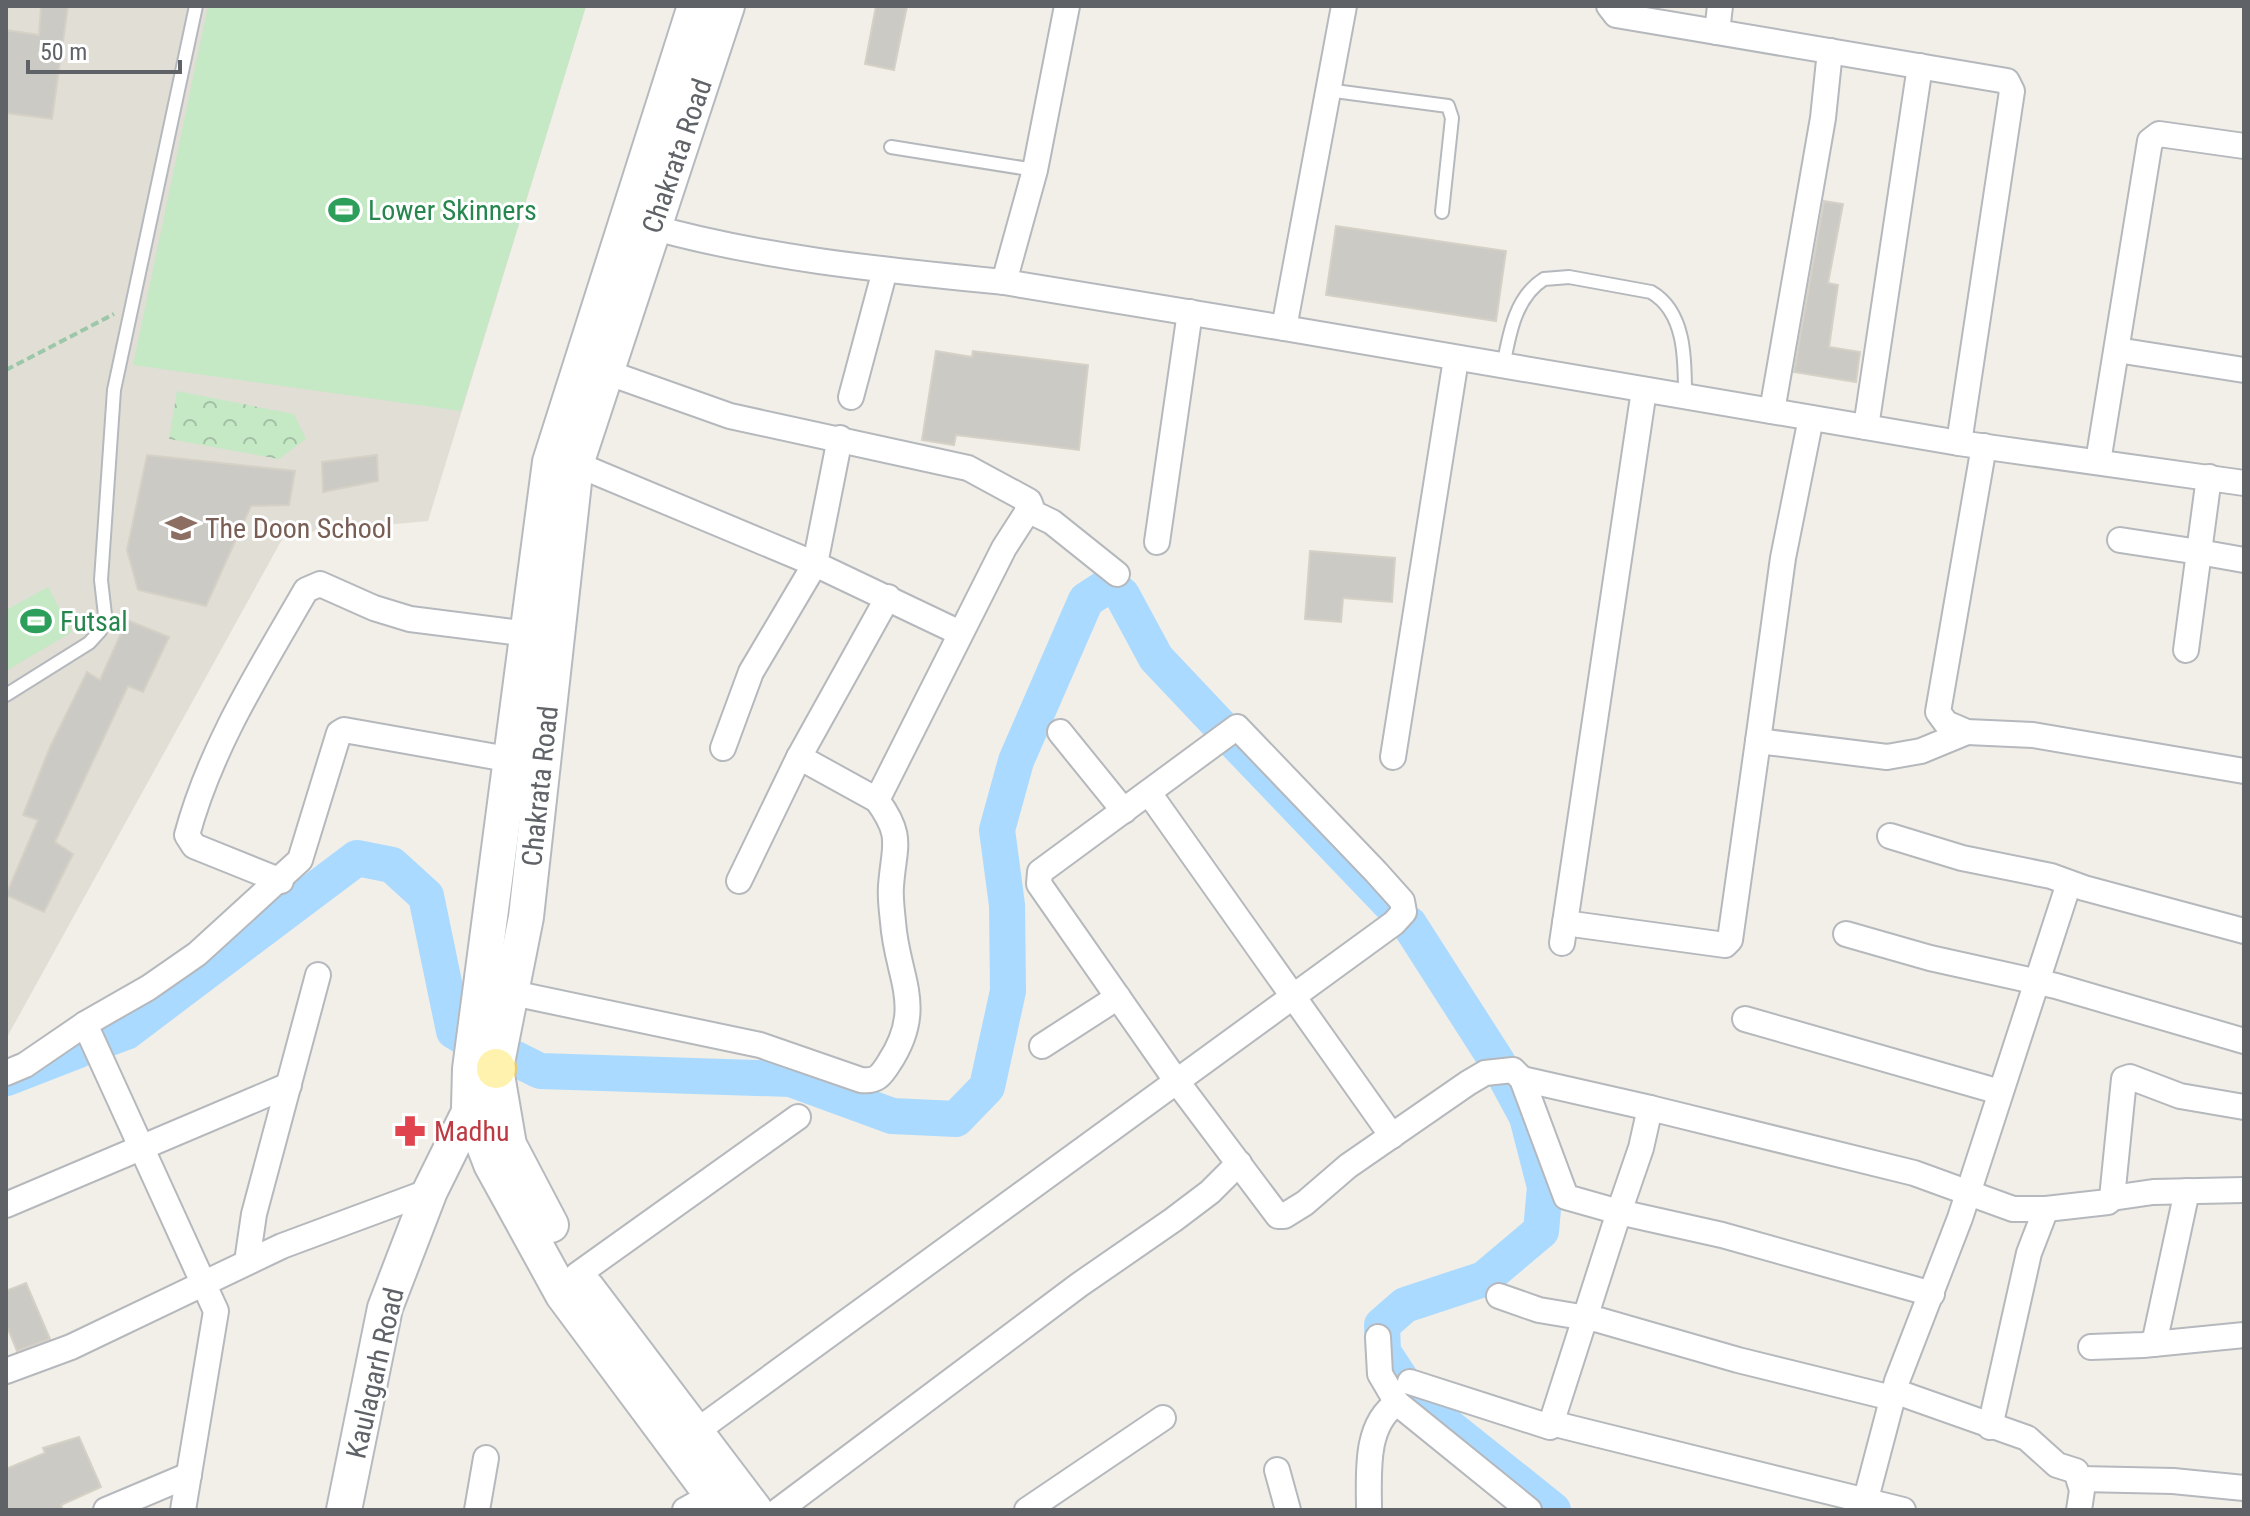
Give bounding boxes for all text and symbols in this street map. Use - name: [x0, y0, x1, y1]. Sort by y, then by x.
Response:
- scale bar: [28, 24, 180, 74]
- text: 50 m: [40, 38, 87, 66]
- street label: Chakrata Road: [635, 74, 719, 238]
- sports icon: Lower Skinners: [327, 193, 361, 227]
- place label: Lower Skinners: [368, 194, 537, 227]
- school or university icon: The Doon School: [164, 511, 198, 545]
- place label: The Doon School: [205, 512, 392, 545]
- sports icon: Futsal: [19, 604, 53, 638]
- place label: Futsal: [60, 605, 128, 638]
- street label: Chakrata Road: [515, 704, 565, 868]
- pharmacy icon: Madhu: [393, 1114, 427, 1148]
- place label: Madhu: [434, 1115, 510, 1148]
- street label: Kaulagarh Road: [339, 1285, 411, 1461]

